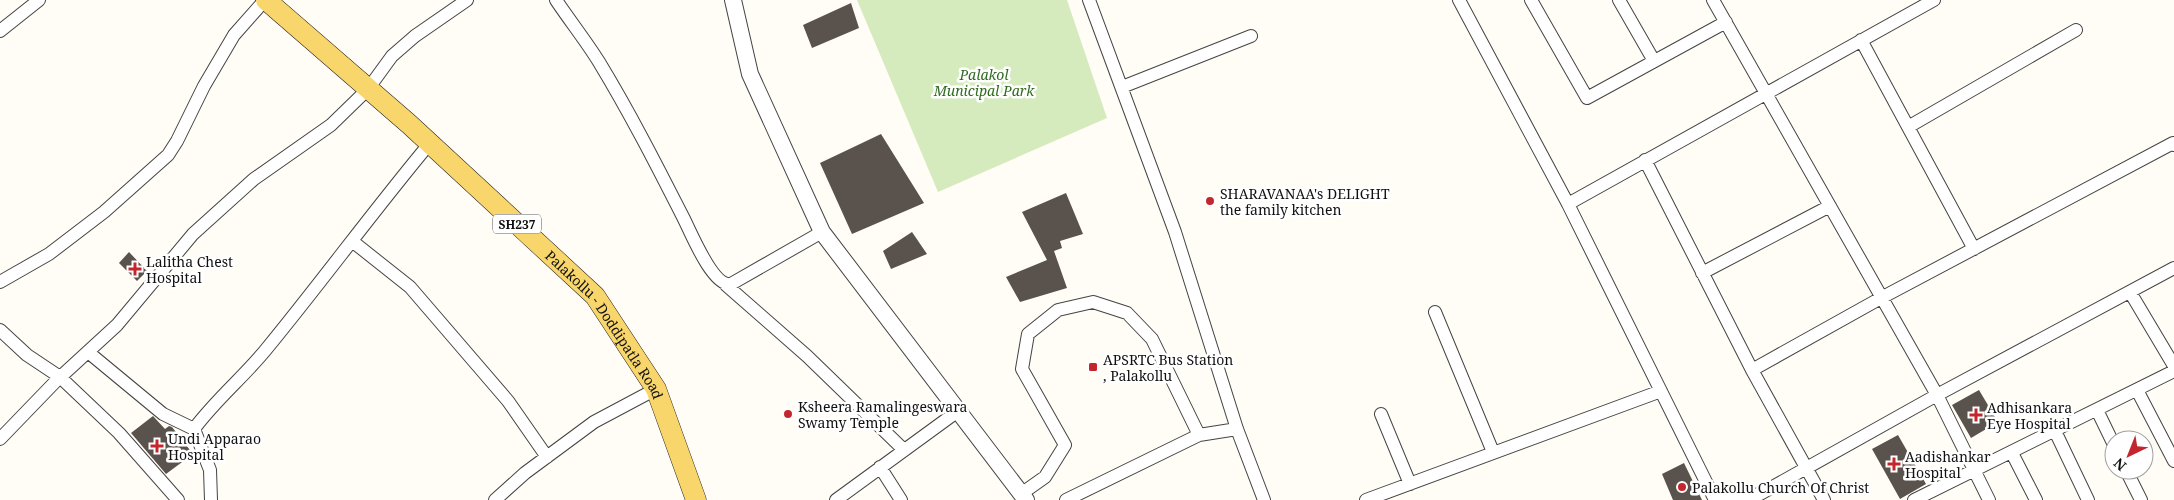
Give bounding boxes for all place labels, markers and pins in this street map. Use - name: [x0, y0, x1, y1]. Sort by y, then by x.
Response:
- place label: SHARAVANAA's DELIGHT the family kitchen: [1220, 184, 1390, 219]
- marker: SHARAVANAA's DELIGHT the family kitchen: [1204, 195, 1216, 207]
- place label: Lalitha Chest Hospital: [146, 252, 233, 287]
- marker: Lalitha Chest Hospital: [128, 262, 142, 276]
- place label: APSRTC Bus Station , Palakollu: [1103, 350, 1233, 385]
- marker: APSRTC Bus Station , Palakollu: [1087, 361, 1099, 373]
- place label: Ksheera Ramalingeswara Swamy Temple: [798, 397, 967, 432]
- place label: Adhisankara Eye Hospital: [1987, 398, 2072, 433]
- marker: Ksheera Ramalingeswara Swamy Temple: [782, 408, 794, 420]
- marker: Adhisankara Eye Hospital: [1969, 408, 1983, 422]
- place label: Undi Apparao Hospital: [168, 429, 261, 464]
- marker: Undi Apparao Hospital: [150, 439, 164, 453]
- place label: Aadishankar Hospital: [1905, 447, 1991, 482]
- marker: Aadishankar Hospital: [1887, 457, 1901, 471]
- place label: Palakollu Church Of Christ: [1692, 478, 1869, 497]
- marker: Palakollu Church Of Christ: [1676, 481, 1688, 493]

